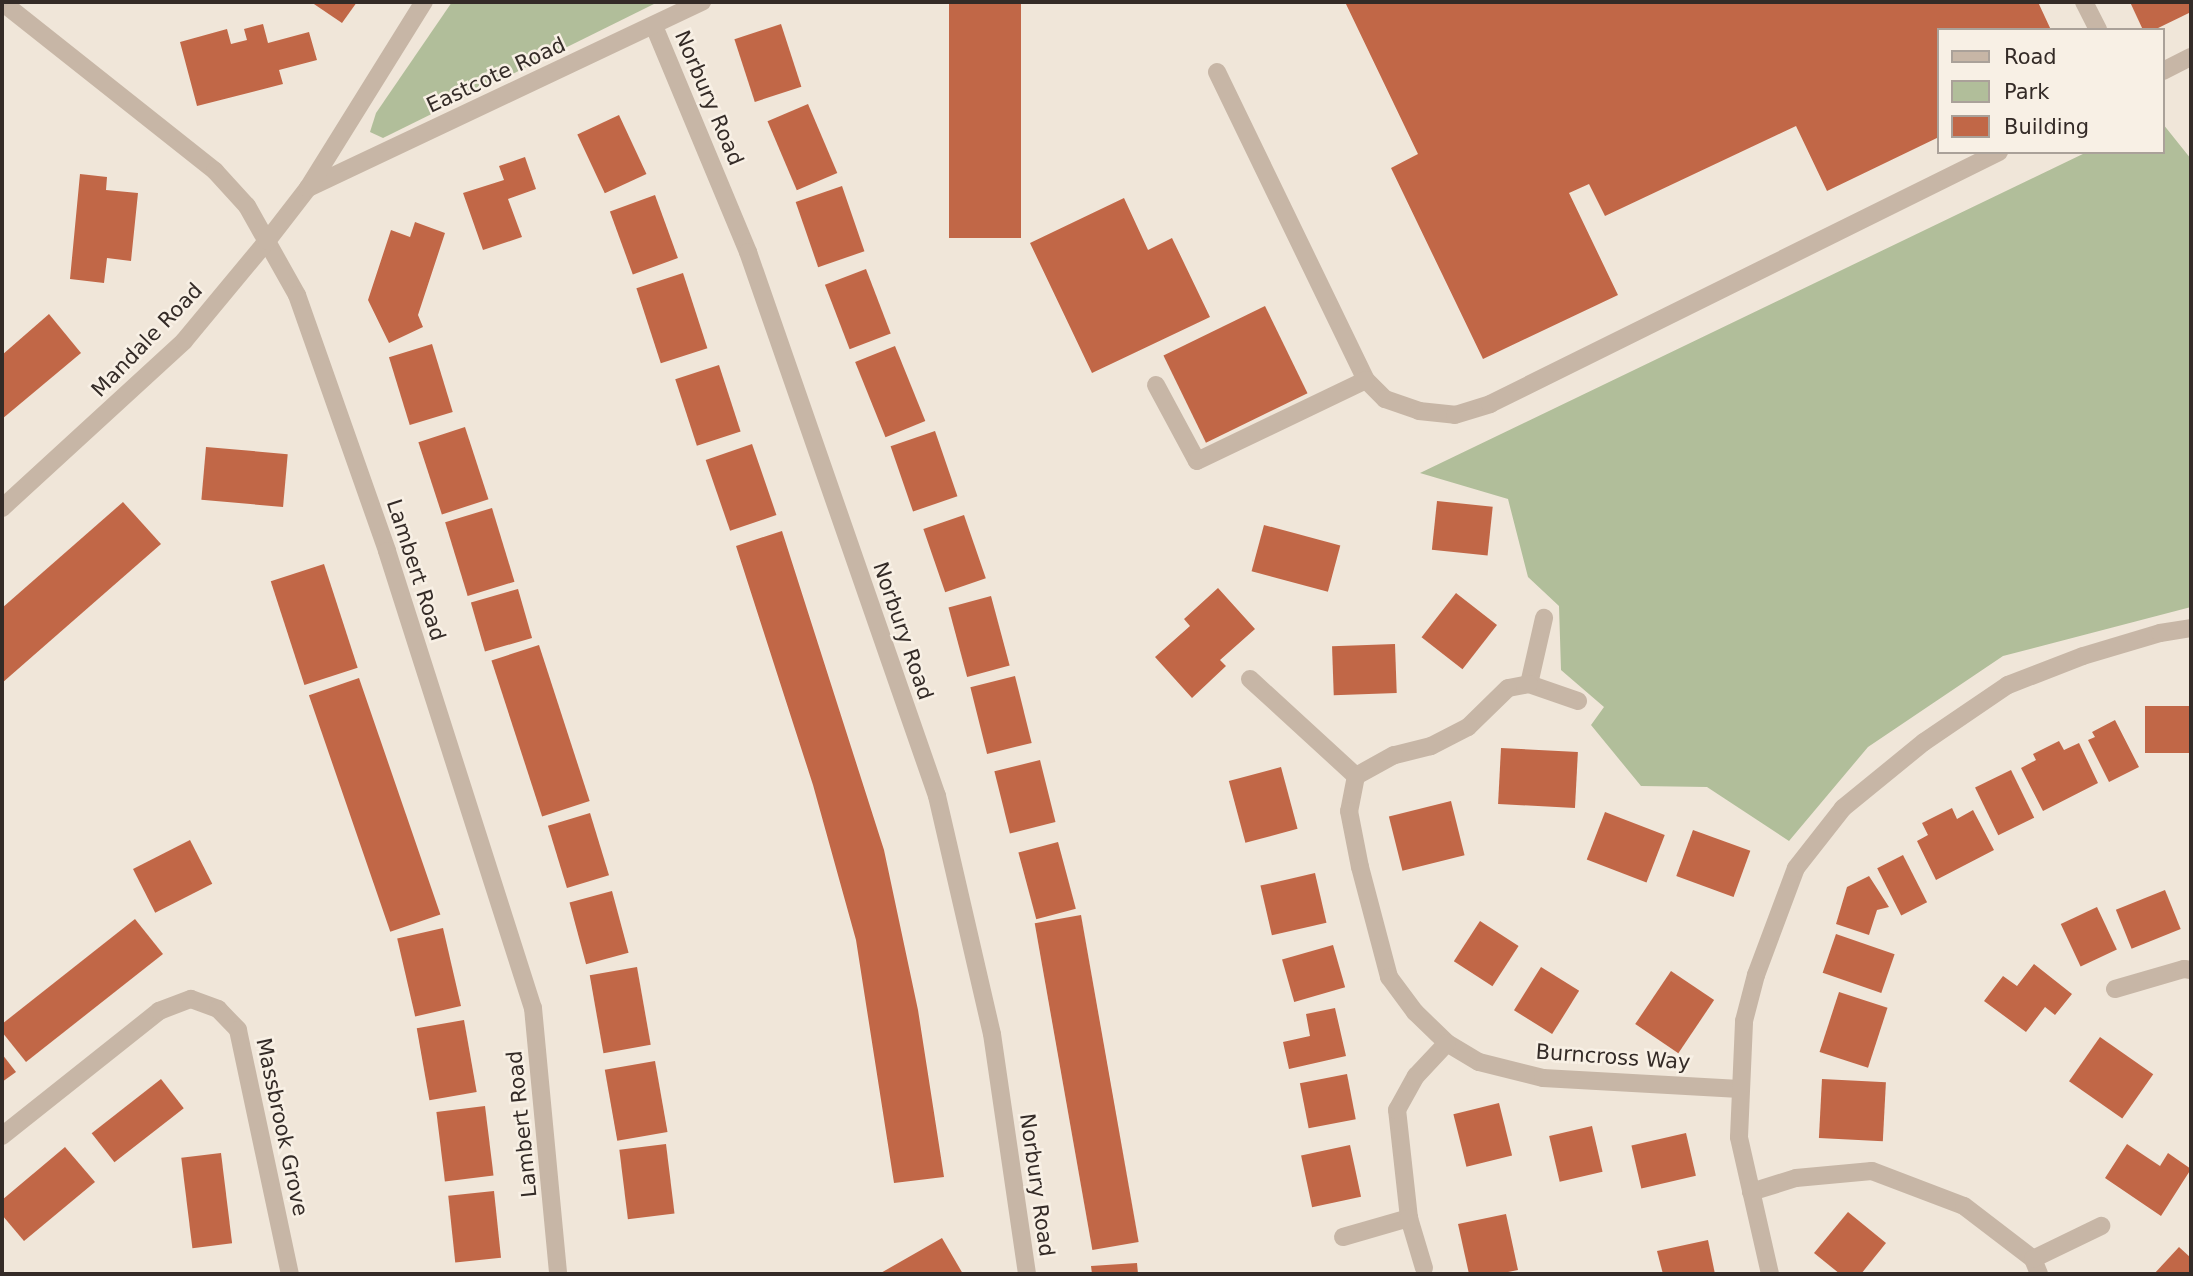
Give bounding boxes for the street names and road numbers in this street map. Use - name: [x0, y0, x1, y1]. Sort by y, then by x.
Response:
- street label: Norbury Road: [669, 27, 749, 169]
- street label: Eastcote Road: [423, 32, 569, 118]
- street label: Mandale Road: [86, 278, 208, 402]
- street label: Lambert Road: [381, 496, 451, 644]
- street label: Norbury Road: [868, 559, 938, 703]
- street label: Massbrook Grove: [251, 1036, 313, 1218]
- street label: Burncross Way: [1535, 1039, 1691, 1075]
- street label: Lambert Road: [502, 1049, 542, 1199]
- street label: Norbury Road: [1014, 1112, 1060, 1258]

